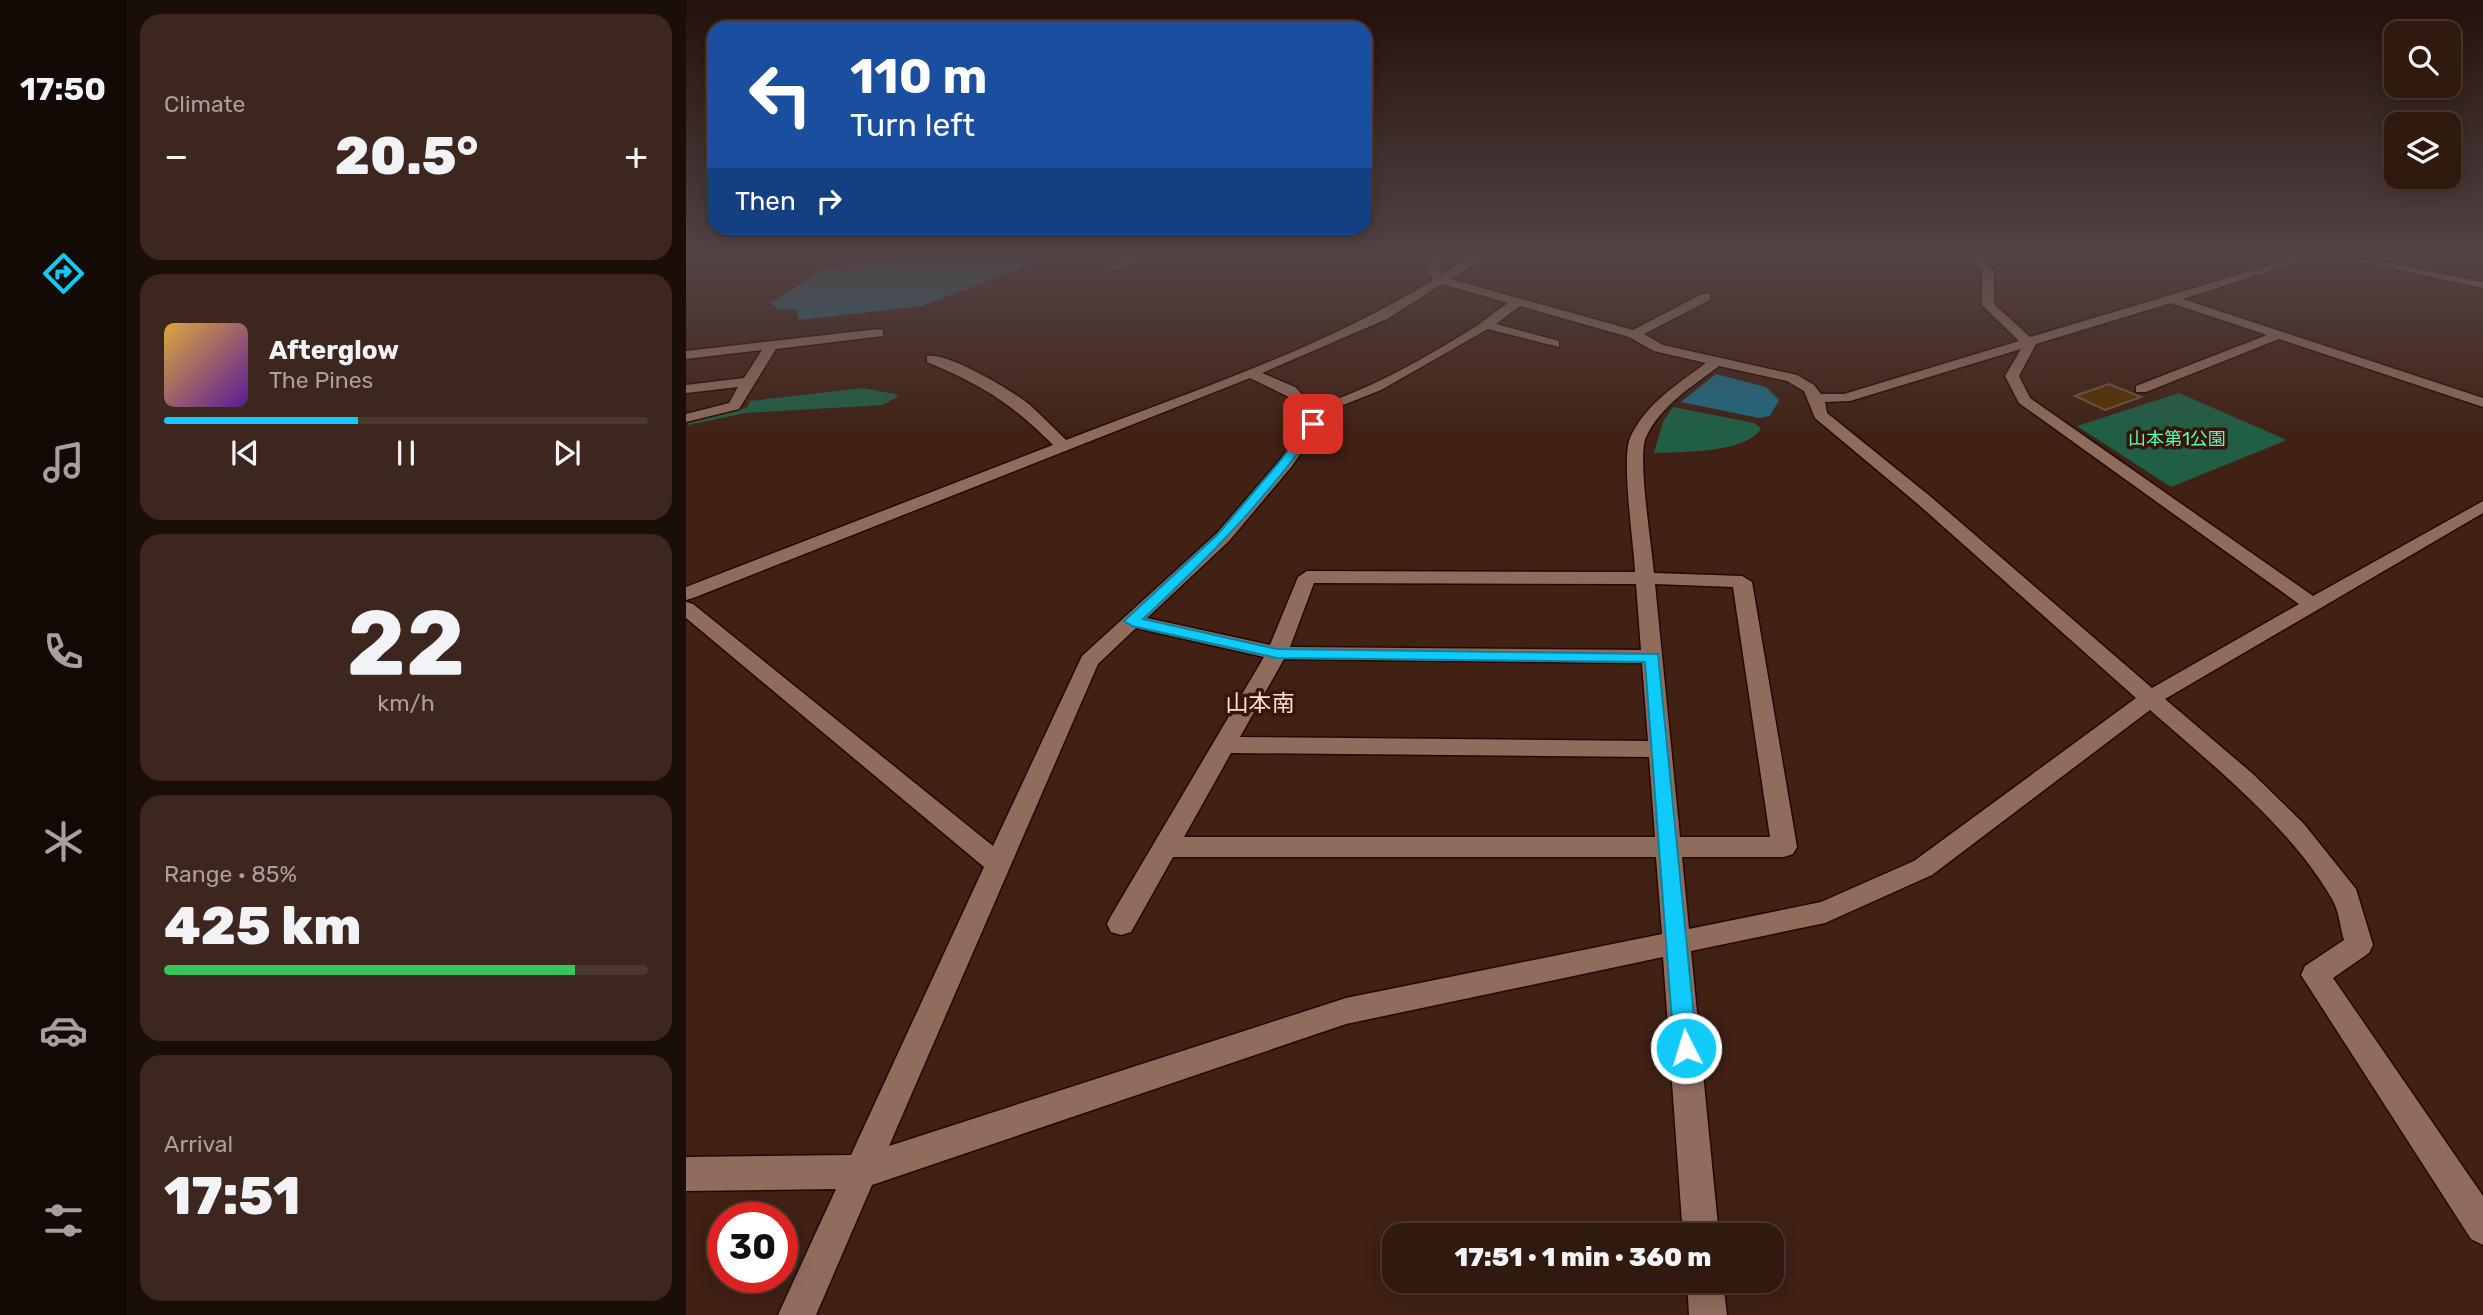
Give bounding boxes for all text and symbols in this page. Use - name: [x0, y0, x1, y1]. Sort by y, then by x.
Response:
- map controls: [2384, 21, 2461, 189]
- button: search: [2384, 21, 2461, 98]
- text: 110 m: [850, 47, 987, 105]
- icon: left: [735, 49, 826, 140]
- text: 17:50: [20, 70, 106, 108]
- text: Climate: [164, 90, 245, 118]
- text: Turn left: [850, 106, 975, 144]
- button: layers: [2384, 112, 2461, 189]
- text: 20.5°: [335, 125, 478, 187]
- text: −: [164, 133, 189, 179]
- text: +: [624, 133, 648, 179]
- icon: right: [810, 182, 848, 220]
- text: Then: [735, 186, 796, 217]
- icon: directions: [39, 249, 88, 298]
- text: Afterglow: [269, 335, 399, 366]
- text: The Pines: [269, 366, 373, 394]
- pin: [1283, 394, 1343, 454]
- icon: arrive: [1294, 405, 1332, 443]
- park label: 山本第1公園: [2128, 428, 2226, 450]
- icon: previous: [226, 434, 264, 472]
- icon: pause: [387, 434, 425, 472]
- icon: next: [548, 434, 586, 472]
- icon: music: [39, 438, 88, 487]
- text: 22: [347, 589, 465, 697]
- icon: phone: [39, 627, 88, 676]
- text: km/h: [377, 689, 435, 717]
- district label: 山本南: [1226, 689, 1295, 717]
- icon: climate: [39, 817, 88, 866]
- text: Range · 85%: [164, 860, 297, 888]
- text: 425 km: [164, 895, 361, 957]
- icon: car: [39, 1006, 88, 1055]
- position arrow: [1649, 1011, 1723, 1085]
- text: Arrival: [164, 1130, 233, 1158]
- text: 17:51: [164, 1165, 300, 1227]
- icon: filters: [39, 1196, 88, 1245]
- speed limit sign: 30: [707, 1202, 798, 1293]
- text: 17:51 · 1 min · 360 m: [1455, 1242, 1711, 1273]

